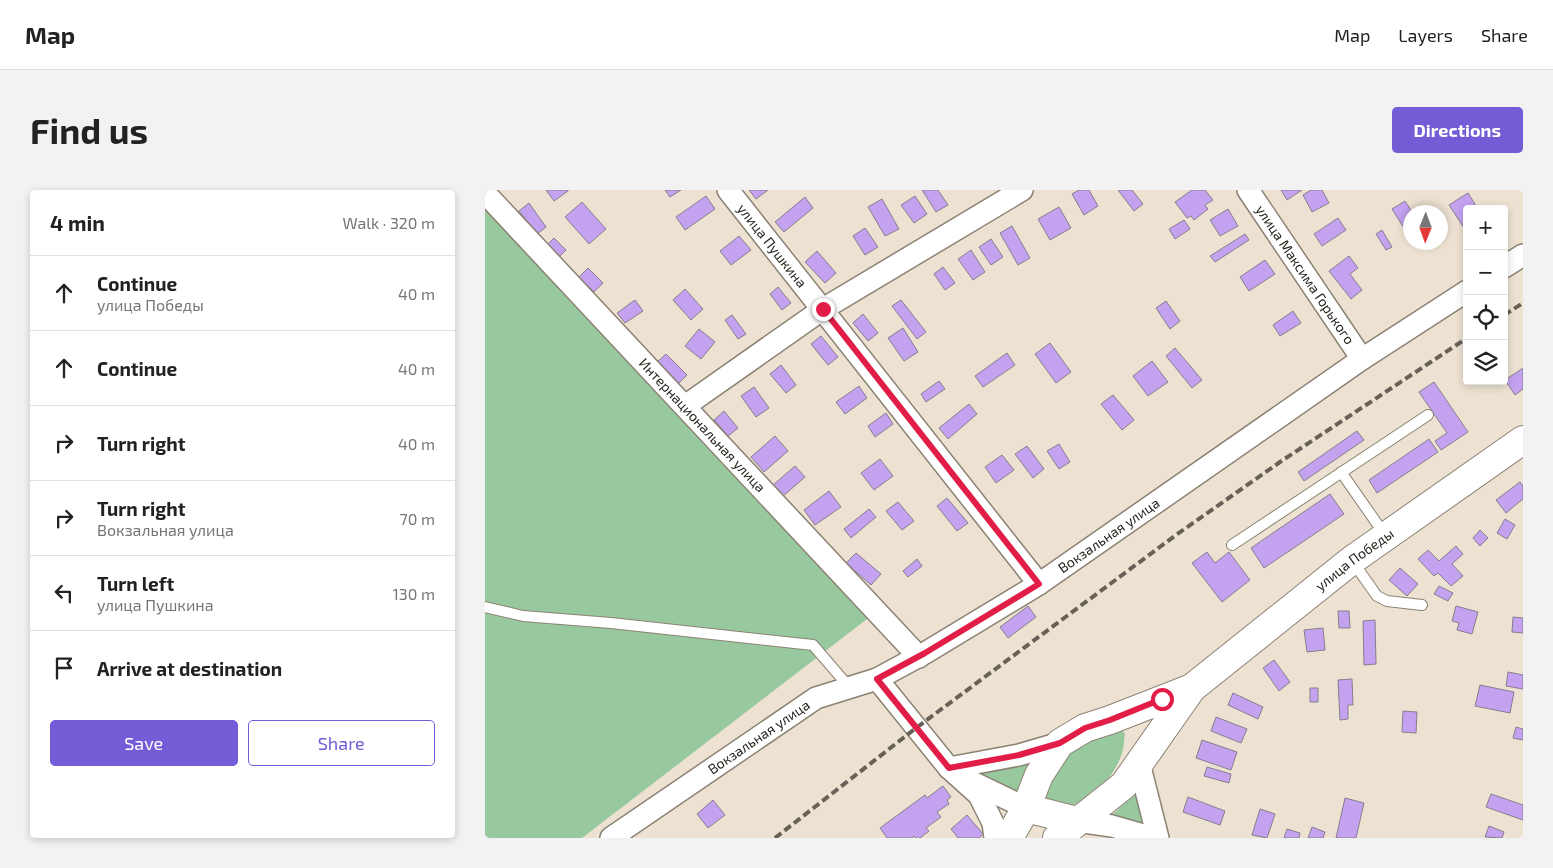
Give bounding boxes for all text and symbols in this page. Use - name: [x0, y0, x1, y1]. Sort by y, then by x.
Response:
- text: Map: [25, 20, 75, 49]
- text: Map: [1334, 24, 1370, 46]
- text: Layers: [1398, 24, 1453, 46]
- text: Share: [1481, 24, 1528, 46]
- button: Directions: [1392, 107, 1523, 153]
- text: Find us: [30, 109, 148, 151]
- street label: улица Пушкина: [734, 200, 811, 291]
- street label: улица Максима Горького: [1252, 201, 1358, 347]
- north arrow: [1403, 205, 1448, 250]
- map controls: [1463, 205, 1508, 385]
- button: +: [1463, 205, 1508, 250]
- text: 4 min: [50, 210, 105, 235]
- text: Walk · 320 m: [342, 213, 435, 232]
- button: −: [1463, 250, 1508, 295]
- text: Continue: [97, 272, 177, 295]
- icon: ahead: [50, 279, 78, 307]
- text: 40 m: [398, 284, 435, 303]
- text: улица Победы: [97, 295, 204, 314]
- button: locate: [1463, 295, 1508, 340]
- route end: [812, 298, 835, 321]
- button: layers: [1463, 340, 1508, 385]
- icon: ahead: [50, 354, 78, 382]
- street label: Интернациональная улица: [636, 354, 769, 496]
- text: Continue: [97, 357, 177, 380]
- text: 40 m: [398, 359, 435, 378]
- icon: right: [50, 429, 78, 457]
- text: Turn right: [97, 432, 185, 455]
- text: 40 m: [398, 434, 435, 453]
- street label: Вокзальная улица: [1054, 494, 1162, 576]
- text: Turn right: [97, 497, 185, 520]
- icon: right: [50, 504, 78, 532]
- text: 70 m: [400, 509, 435, 528]
- text: Вокзальная улица: [97, 520, 234, 539]
- street label: улица Победы: [1312, 525, 1397, 594]
- text: Turn left: [97, 572, 174, 595]
- icon: left: [50, 579, 78, 607]
- text: 130 m: [393, 584, 435, 603]
- text: улица Пушкина: [97, 595, 213, 614]
- icon: arrive: [50, 654, 78, 682]
- text: Arrive at destination: [97, 657, 282, 680]
- route start: [1151, 688, 1174, 711]
- street label: Вокзальная улица: [704, 696, 813, 777]
- button: Save: [50, 720, 238, 766]
- button: Share: [248, 720, 435, 766]

